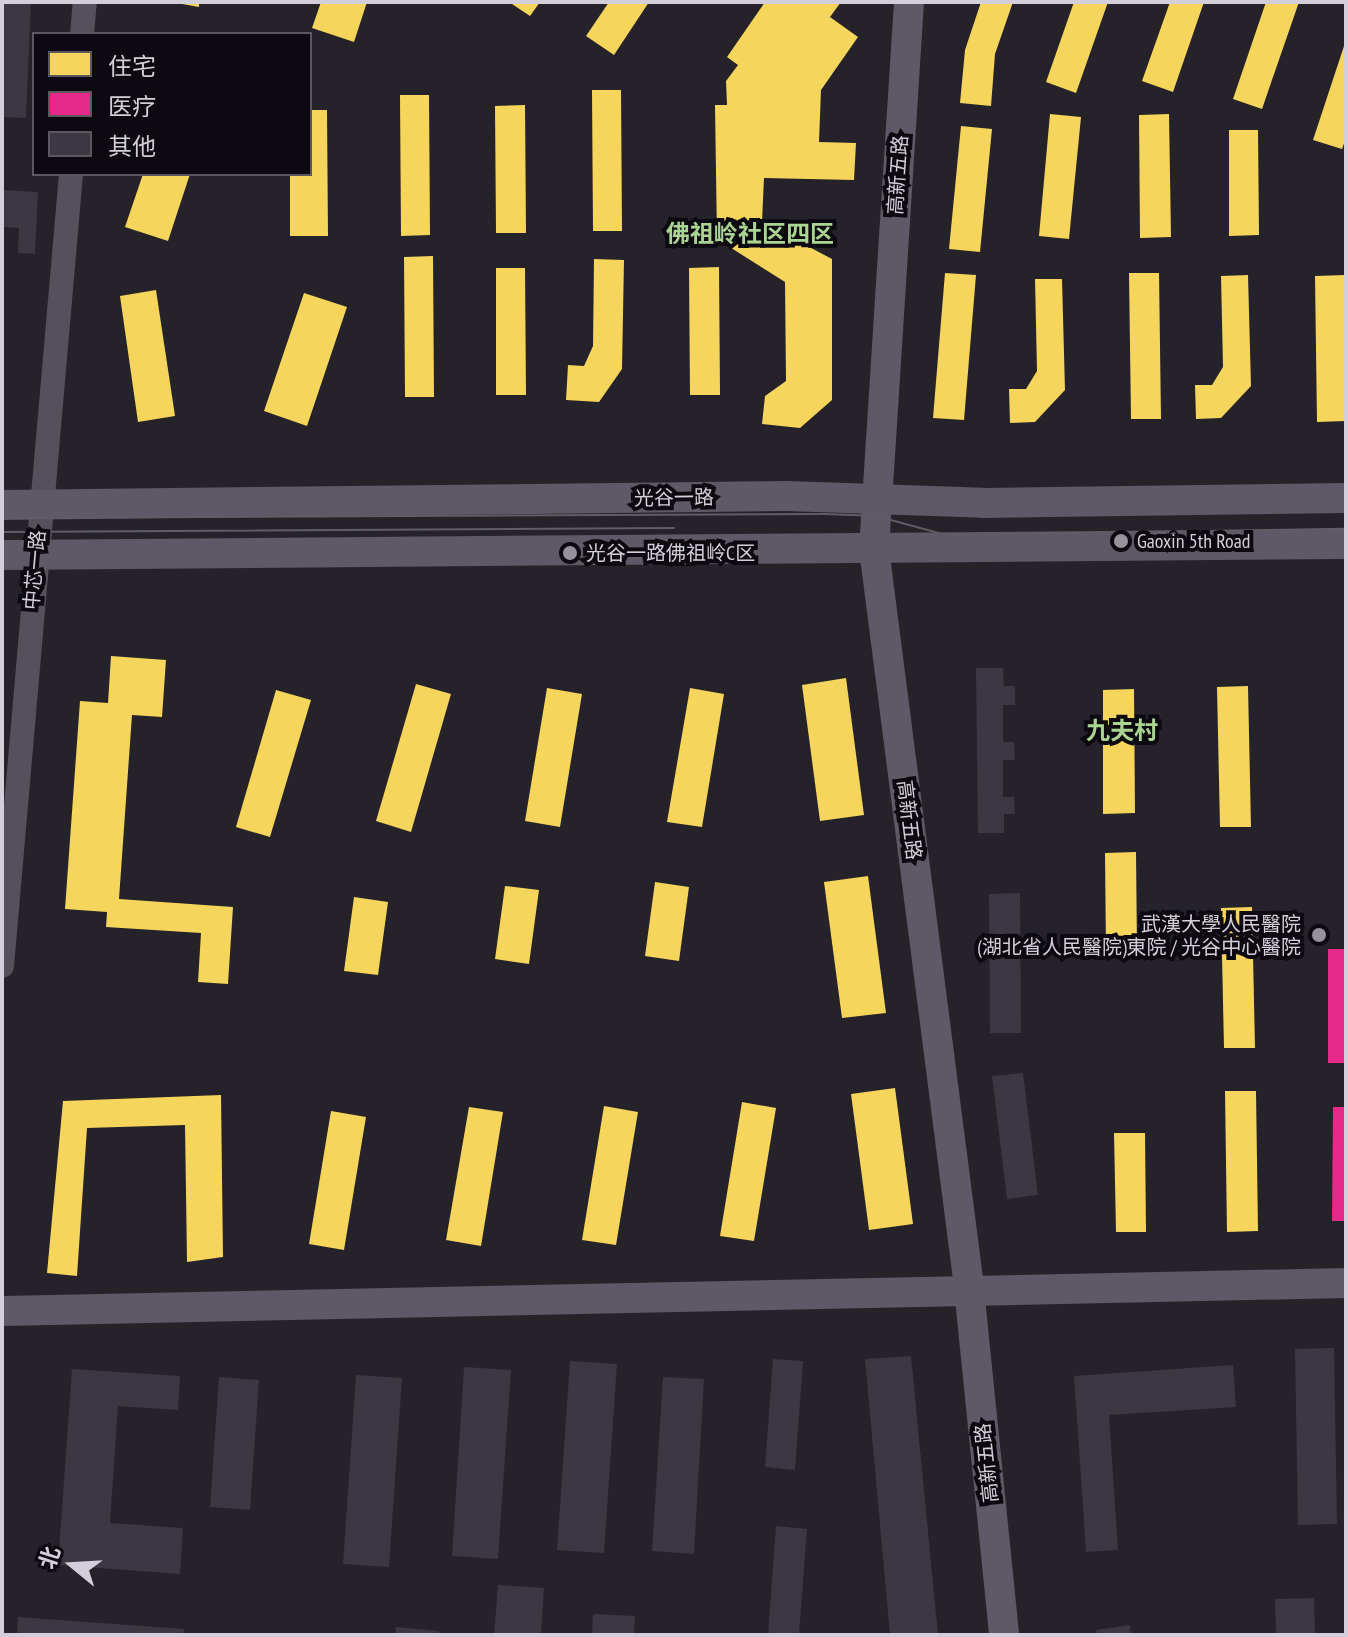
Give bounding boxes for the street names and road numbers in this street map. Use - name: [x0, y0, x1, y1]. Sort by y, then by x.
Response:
- street label: 高新五路: [883, 134, 913, 216]
- street label: 光谷一路: [634, 485, 714, 511]
- street label: 中芯一路: [20, 529, 50, 611]
- street label: 高新五路: [892, 779, 926, 861]
- street label: 高新五路: [971, 1422, 1003, 1504]

